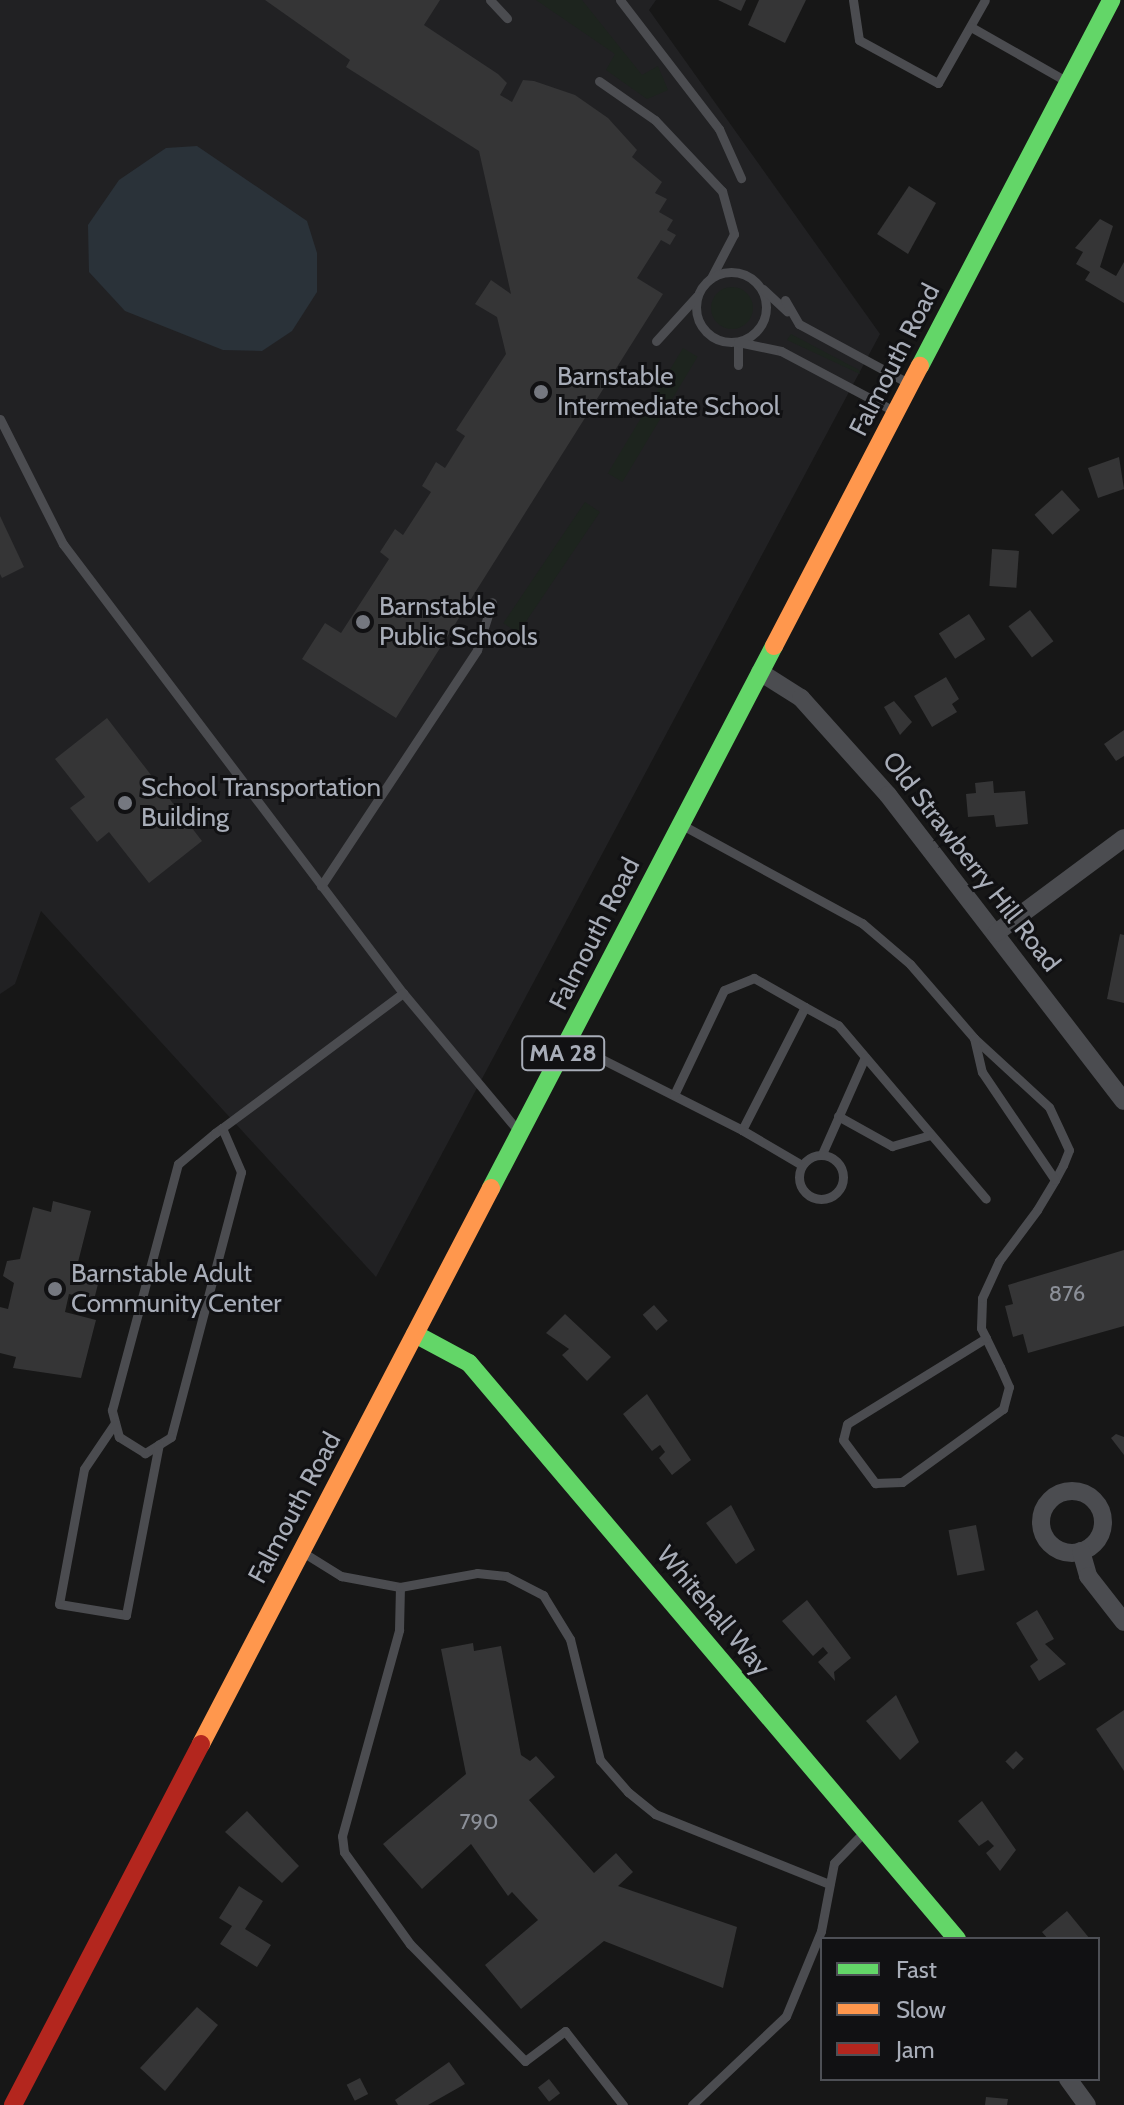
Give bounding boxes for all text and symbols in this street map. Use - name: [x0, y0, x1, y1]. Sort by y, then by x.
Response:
- street label: Falmouth Road: [843, 279, 947, 441]
- place label: Barnstable Intermediate School: [557, 361, 780, 422]
- marker: Barnstable Intermediate School: [532, 383, 550, 401]
- place label: Barnstable Public Schools: [379, 591, 538, 652]
- marker: Barnstable Public Schools: [354, 613, 372, 631]
- street label: Old Strawberry Hill Road: [876, 746, 1066, 978]
- place label: School Transportation Building: [141, 772, 381, 834]
- marker: School Transportation Building: [116, 794, 134, 812]
- street label: Falmouth Road: [543, 853, 647, 1015]
- road number: MA 28: [521, 1033, 605, 1073]
- place label: Barnstable Adult Community Center: [71, 1258, 281, 1320]
- marker: Barnstable Adult Community Center: [46, 1280, 64, 1298]
- house number: 876: [1049, 1281, 1085, 1307]
- street label: Falmouth Road: [242, 1427, 348, 1589]
- street label: Whitehall Way: [650, 1540, 776, 1682]
- house number: 790: [460, 1809, 498, 1835]
- legend: [820, 1937, 1100, 2081]
- text: Fast: [896, 1955, 937, 1984]
- text: Slow: [896, 1995, 946, 2024]
- text: Jam: [896, 2035, 934, 2064]

